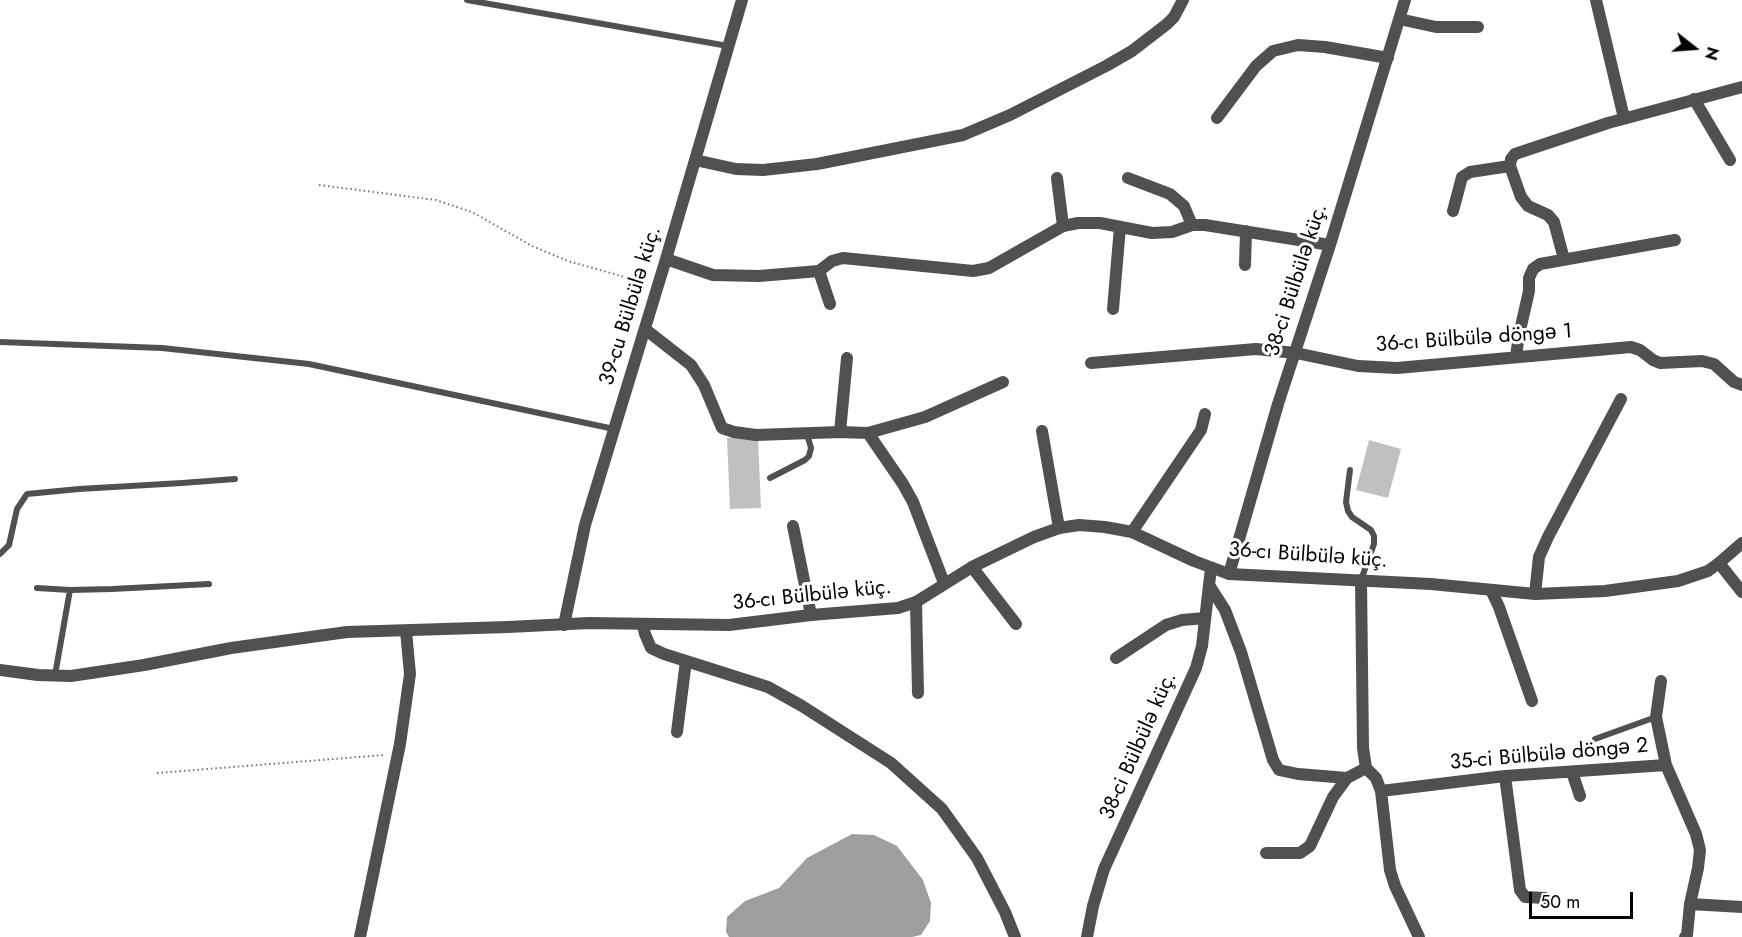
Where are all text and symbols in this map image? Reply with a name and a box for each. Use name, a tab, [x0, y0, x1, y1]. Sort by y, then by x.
north arrow	[1664, 18, 1724, 78]
text: N	[1699, 44, 1725, 63]
street label: 38-ci Bülbülə küç.	[1260, 200, 1334, 360]
street label: 39-cu Bülbülə küç.	[595, 223, 667, 389]
street label: 36-cı Bülbülə döngə 1	[1375, 320, 1573, 358]
street label: 36-cı Bülbülə küç.	[1227, 538, 1389, 574]
street label: 36-cı Bülbülə küç.	[731, 575, 893, 617]
street label: 38-ci Bülbülə küç.	[1095, 668, 1183, 824]
street label: 35-ci Bülbülə döngə 2	[1449, 734, 1649, 776]
scale bar	[1532, 880, 1636, 918]
text: 50 m	[1540, 889, 1580, 915]

